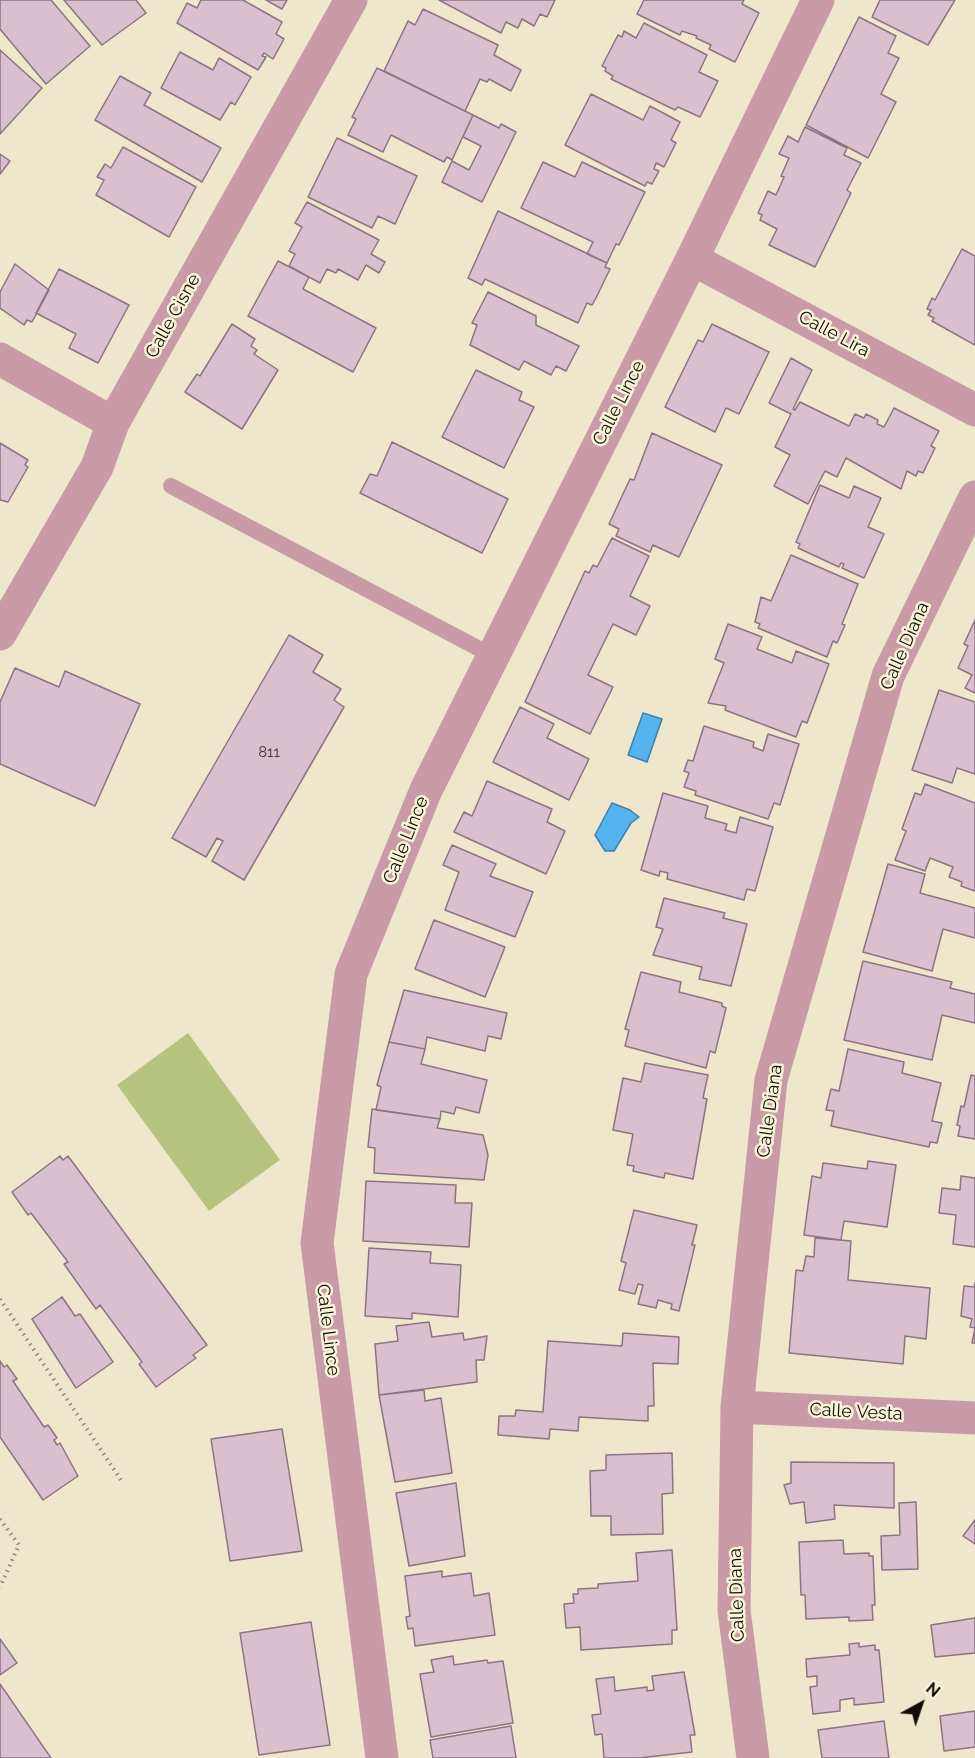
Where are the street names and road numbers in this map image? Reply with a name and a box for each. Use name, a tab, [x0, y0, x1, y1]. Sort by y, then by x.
street label: Calle Cisne	[141, 270, 205, 362]
street label: Calle Lira	[795, 306, 873, 362]
street label: Calle Lince	[588, 357, 650, 449]
street label: Calle Diana	[876, 599, 934, 693]
street label: Calle Lince	[379, 793, 433, 887]
street label: Calle Diana	[753, 1063, 787, 1159]
street label: Calle Lince	[312, 1283, 344, 1377]
street label: Calle Vesta	[809, 1399, 903, 1425]
street label: Calle Diana	[725, 1548, 749, 1642]

